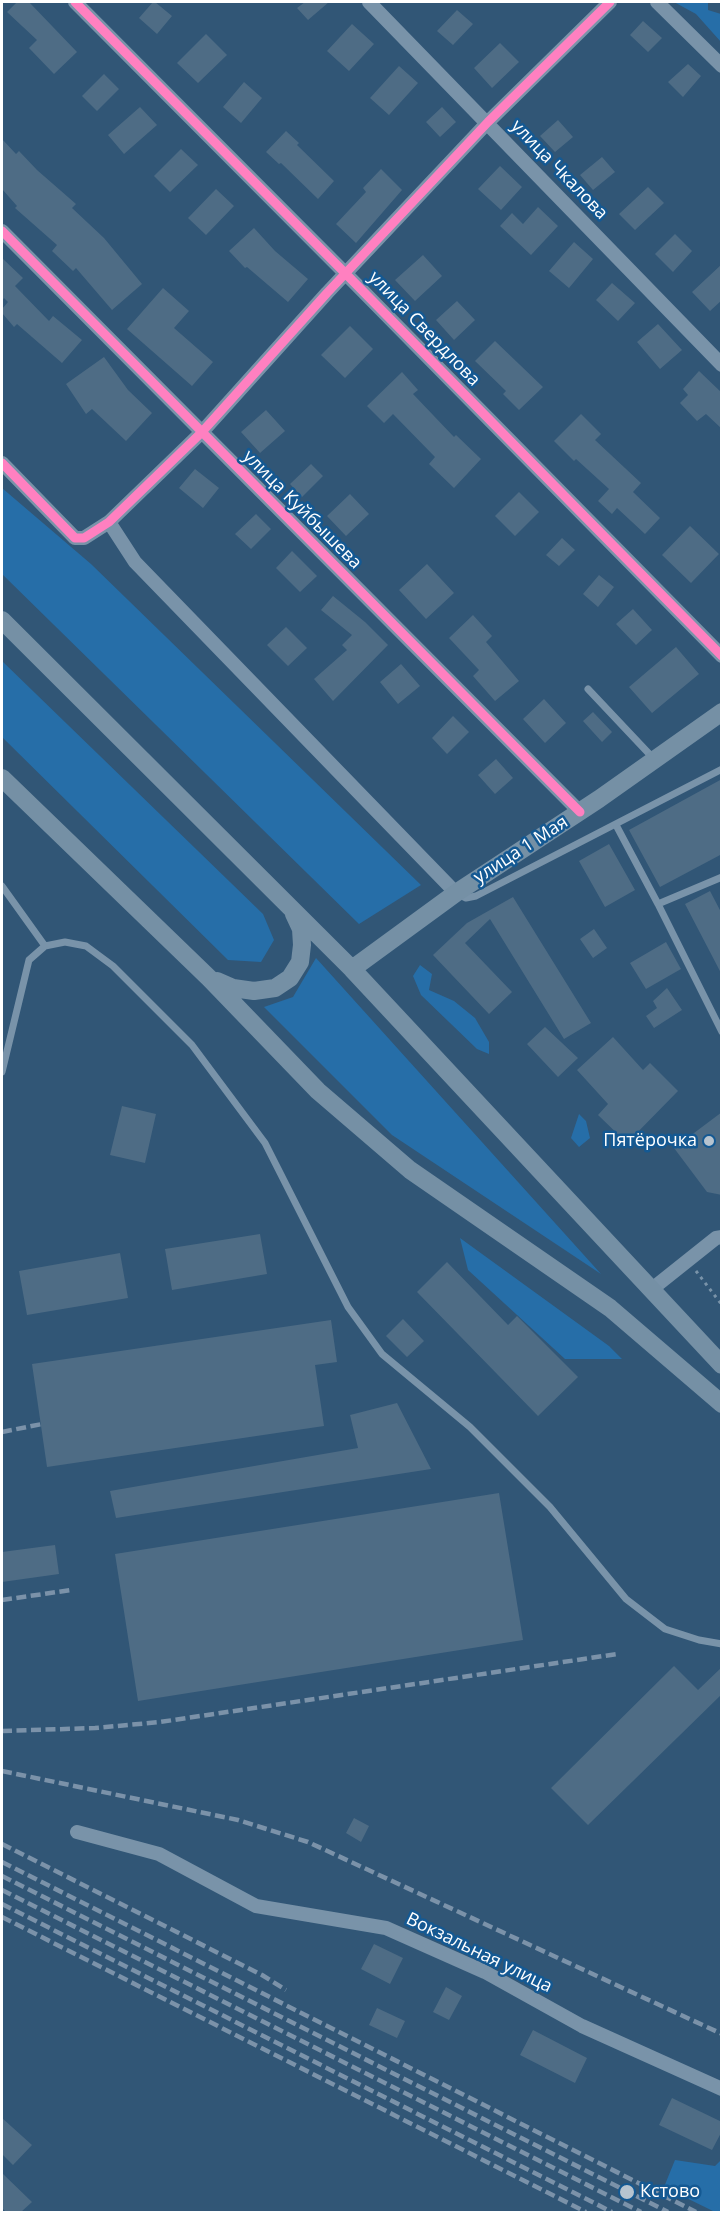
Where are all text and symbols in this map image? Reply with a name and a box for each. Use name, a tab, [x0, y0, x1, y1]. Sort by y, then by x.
street label: улица Чкалова	[506, 116, 612, 224]
street label: улица Свердлова	[364, 267, 484, 391]
street label: улица Куйбышева	[238, 446, 366, 574]
street label: улица 1 Мая	[470, 812, 572, 888]
place label: Пятёрочка	[603, 1130, 697, 1152]
marker: Пятёрочка	[702, 1134, 716, 1148]
street label: Вокзальная улица	[403, 1908, 555, 1998]
place label: Кстово	[640, 2181, 700, 2203]
marker: Кстово	[618, 2183, 636, 2201]

